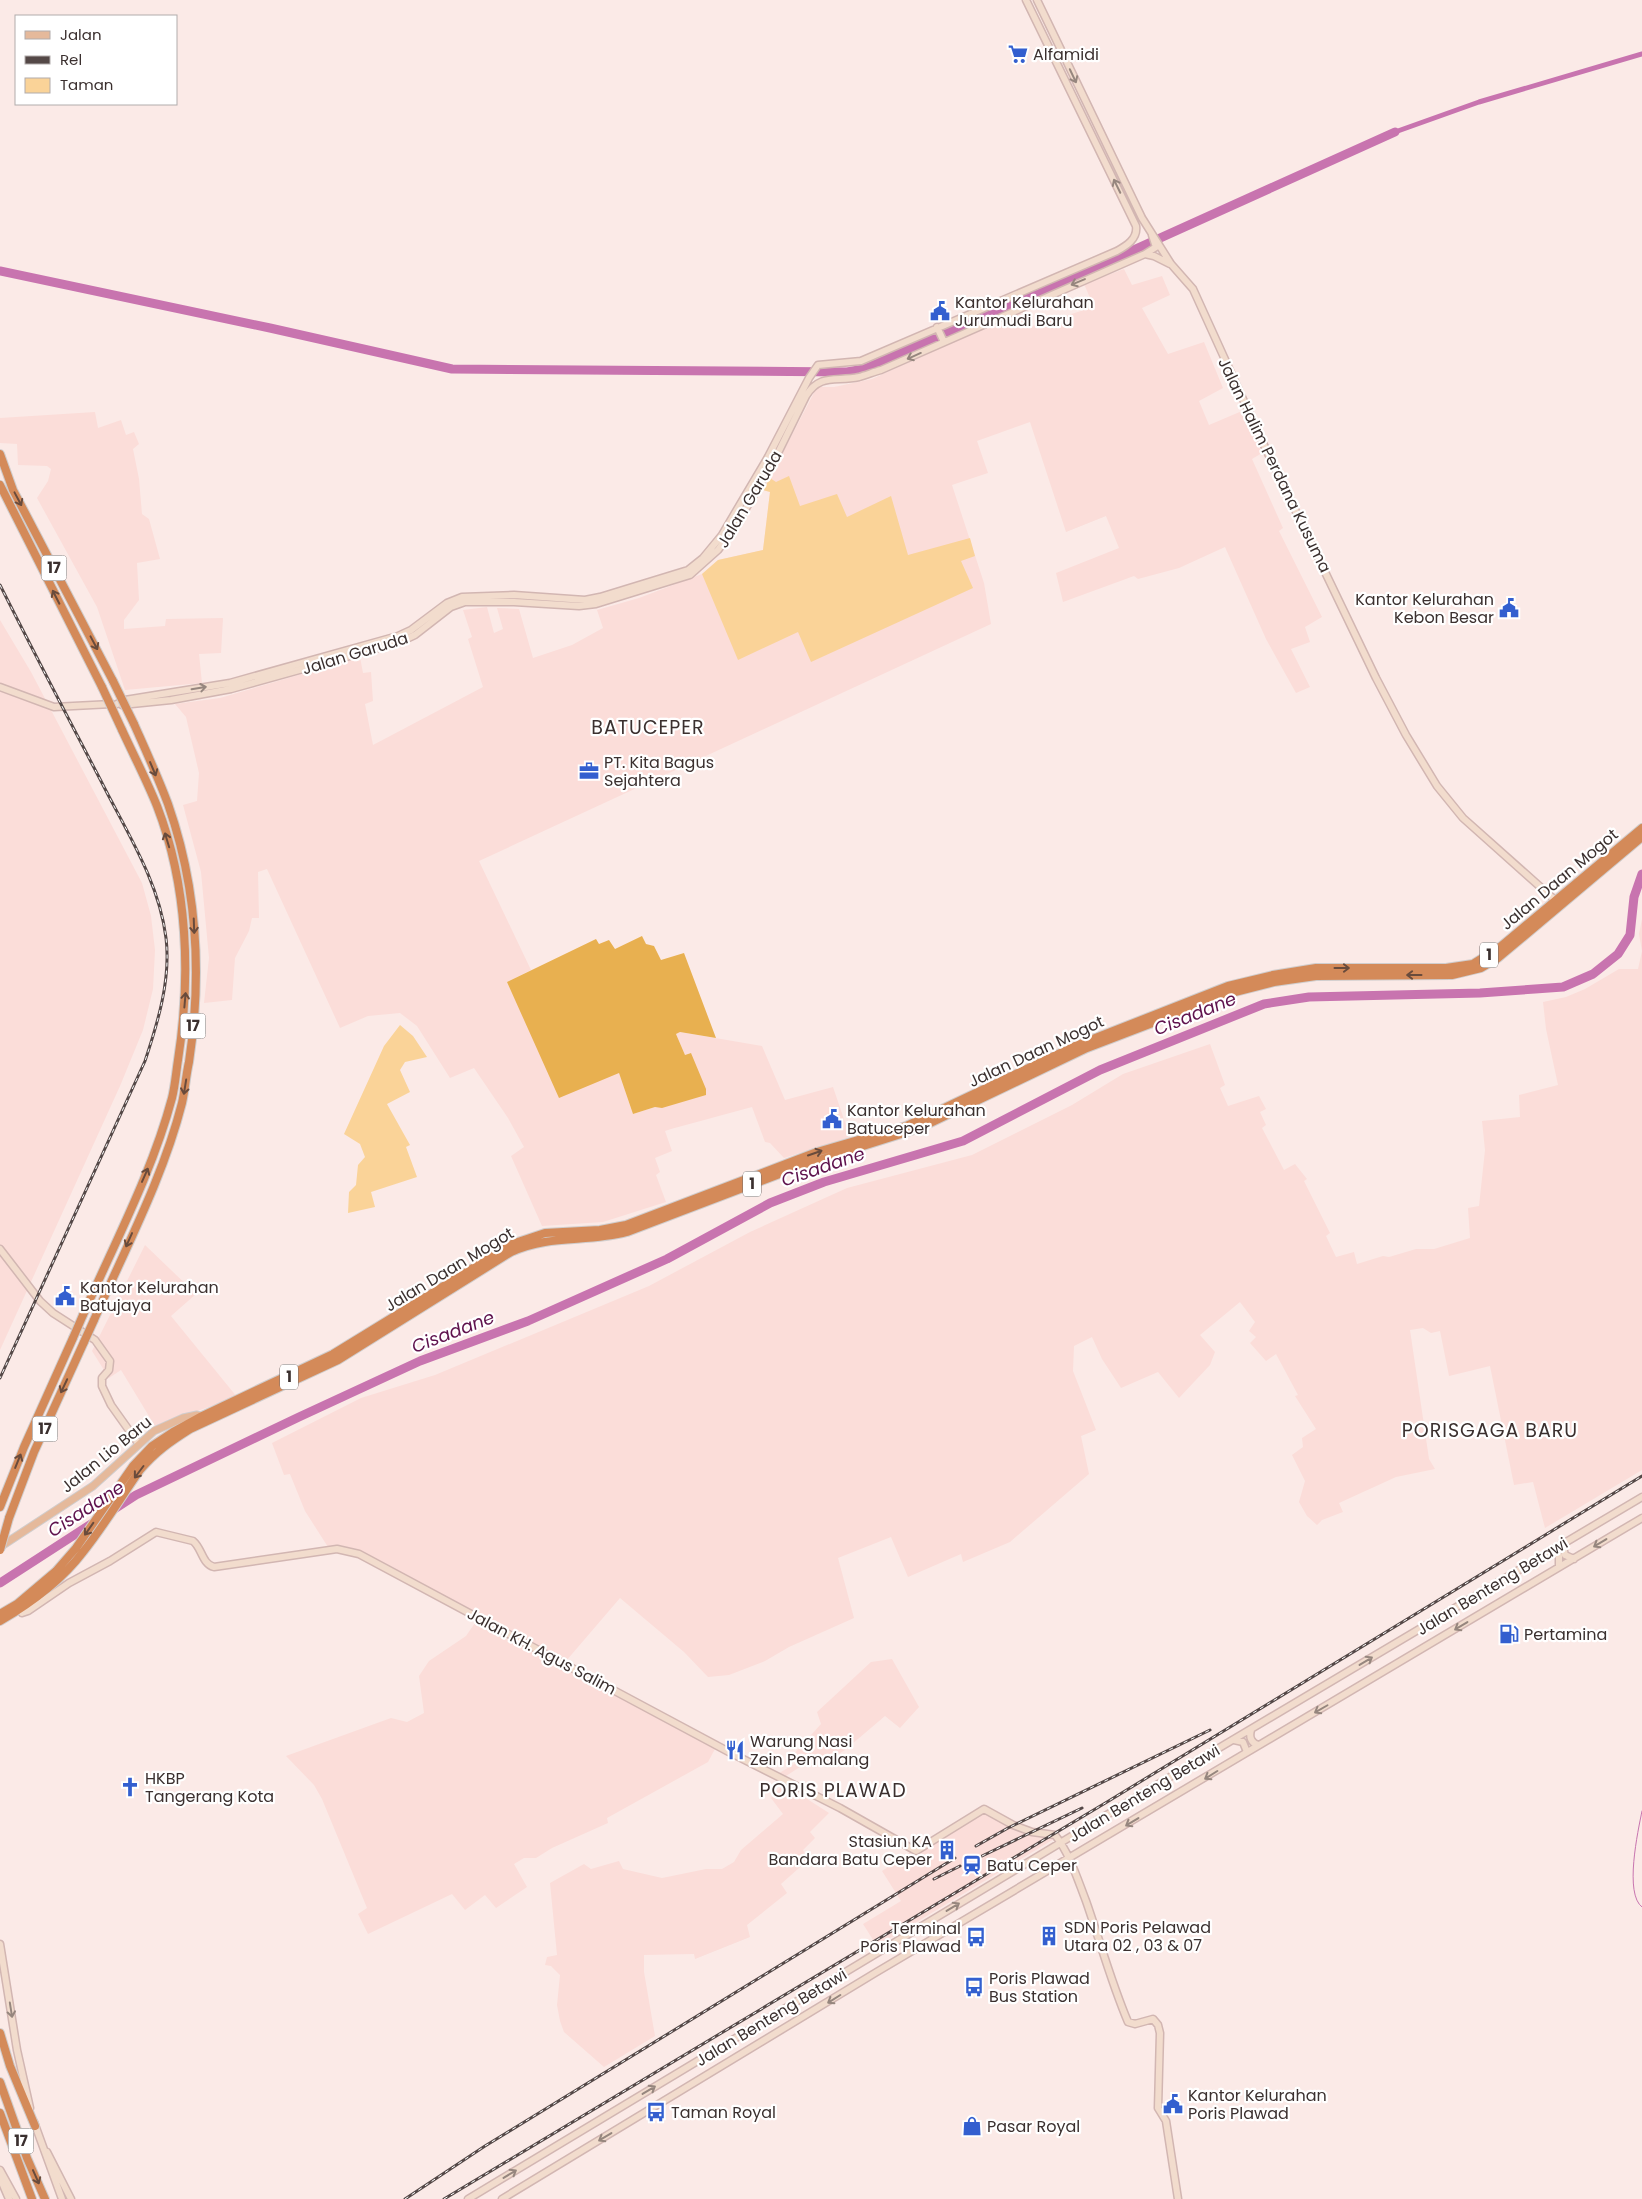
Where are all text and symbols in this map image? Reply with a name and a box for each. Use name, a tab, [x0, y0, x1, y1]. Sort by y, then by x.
legend	[15, 15, 178, 105]
text: Jalan	[60, 24, 102, 45]
supermarket icon: Alfamidi	[1007, 43, 1029, 65]
place label: Alfamidi	[1033, 43, 1099, 66]
text: Rel	[60, 49, 82, 70]
one-way arrow	[1068, 68, 1078, 83]
text: Taman	[60, 74, 113, 95]
one-way arrow	[1112, 179, 1121, 194]
one-way arrow	[1071, 278, 1086, 288]
place label: Kantor Kelurahan Jurumudi Baru	[955, 291, 1094, 332]
public building icon: Kantor Kelurahan Jurumudi Baru	[929, 300, 951, 322]
one-way arrow	[907, 351, 922, 361]
street label: Jalan Halim Perdana Kusuma	[1212, 354, 1337, 577]
street label: Jalan Garuda	[711, 446, 788, 552]
one-way arrow	[13, 492, 23, 507]
road number: 17	[42, 556, 66, 580]
place label: Kantor Kelurahan Kebon Besar	[1355, 588, 1494, 629]
one-way arrow	[51, 590, 60, 605]
public building icon: Kantor Kelurahan Kebon Besar	[1498, 597, 1520, 619]
street label: Jalan Garuda	[299, 626, 411, 681]
one-way arrow	[89, 636, 99, 650]
one-way arrow	[190, 682, 206, 692]
district label: BATUCEPER	[591, 714, 705, 741]
place label: PT. Kita Bagus Sejahtera	[604, 751, 714, 792]
office icon: PT. Kita Bagus Sejahtera	[578, 760, 600, 782]
one-way arrow	[149, 761, 159, 776]
street label: Jalan Daan Mogot	[1496, 823, 1623, 935]
one-way arrow	[161, 832, 171, 848]
one-way arrow	[190, 917, 199, 933]
road number: 1	[1480, 942, 1498, 968]
one-way arrow	[1334, 963, 1350, 973]
one-way arrow	[1406, 970, 1422, 980]
water label: Cisadane	[1150, 986, 1240, 1041]
one-way arrow	[180, 992, 189, 1008]
street label: Jalan Daan Mogot	[965, 1010, 1108, 1093]
road number: 17	[180, 1014, 206, 1038]
one-way arrow	[179, 1079, 189, 1095]
place label: Kantor Kelurahan Batuceper	[847, 1099, 986, 1140]
public building icon: Kantor Kelurahan Batuceper	[821, 1108, 843, 1130]
water label: Cisadane	[778, 1141, 868, 1192]
one-way arrow	[807, 1148, 822, 1157]
one-way arrow	[141, 1168, 151, 1183]
road number: 1	[743, 1172, 761, 1196]
street label: Jalan Daan Mogot	[380, 1222, 518, 1317]
one-way arrow	[124, 1232, 134, 1247]
place label: Kantor Kelurahan Batujaya	[80, 1276, 219, 1317]
public building icon: Kantor Kelurahan Batujaya	[54, 1285, 76, 1307]
water label: Cisadane	[408, 1304, 498, 1359]
road number: 1	[280, 1364, 298, 1390]
one-way arrow	[59, 1378, 68, 1393]
street label: Jalan Lio Baru	[56, 1411, 157, 1498]
road number: 17	[32, 1416, 58, 1442]
district label: PORISGAGA BARU	[1402, 1417, 1578, 1444]
one-way arrow	[14, 1454, 23, 1469]
one-way arrow	[134, 1465, 145, 1478]
water label: Cisadane	[42, 1474, 129, 1543]
one-way arrow	[84, 1522, 94, 1536]
street label: Jalan Benteng Betawi	[1412, 1532, 1572, 1641]
one-way arrow	[1594, 1538, 1608, 1548]
street label: Jalan KH. Agus Salim	[463, 1602, 620, 1701]
one-way arrow	[1454, 1622, 1468, 1632]
fuel station icon: Pertamina	[1498, 1623, 1520, 1645]
place label: Pertamina	[1524, 1623, 1607, 1646]
one-way arrow	[1359, 1656, 1373, 1666]
one-way arrow	[1313, 1704, 1328, 1714]
place label: Warung Nasi Zein Pemalang	[750, 1730, 869, 1771]
restaurant icon: Warung Nasi Zein Pemalang	[724, 1739, 746, 1761]
street label: Jalan Benteng Betawi	[1064, 1739, 1224, 1848]
place label: HKBP Tangerang Kota	[145, 1767, 274, 1808]
one-way arrow	[1204, 1770, 1218, 1780]
church icon: HKBP Tangerang Kota	[119, 1776, 141, 1798]
district label: PORIS PLAWAD	[759, 1777, 907, 1804]
one-way arrow	[1125, 1817, 1140, 1827]
place label: Stasiun KA Bandara Batu Ceper	[769, 1830, 932, 1871]
building icon: Stasiun KA Bandara Batu Ceper	[936, 1839, 958, 1861]
station icon: Batu Ceper	[961, 1854, 983, 1876]
place label: Batu Ceper	[987, 1854, 1077, 1877]
one-way arrow	[946, 1902, 960, 1912]
place label: SDN Poris Pelawad Utara 02 , 03 & 07	[1064, 1916, 1211, 1957]
place label: Terminal Poris Plawad	[860, 1917, 961, 1958]
building icon: SDN Poris Pelawad Utara 02 , 03 & 07	[1038, 1925, 1060, 1947]
bus stop icon: Terminal Poris Plawad	[965, 1926, 987, 1948]
street label: Jalan Benteng Betawi	[691, 1963, 851, 2072]
place label: Poris Plawad Bus Station	[989, 1967, 1090, 2008]
bus stop icon: Poris Plawad Bus Station	[963, 1976, 985, 1998]
one-way arrow	[827, 1995, 841, 2005]
one-way arrow	[6, 2001, 16, 2017]
place label: Kantor Kelurahan Poris Plawad	[1188, 2084, 1327, 2125]
one-way arrow	[641, 2085, 655, 2095]
public building icon: Kantor Kelurahan Poris Plawad	[1162, 2093, 1184, 2115]
bus stop icon: Taman Royal	[645, 2101, 667, 2123]
place label: Taman Royal	[671, 2101, 776, 2124]
shop icon: Pasar Royal	[961, 2115, 983, 2137]
place label: Pasar Royal	[987, 2115, 1080, 2138]
road number: 17	[8, 2128, 34, 2154]
one-way arrow	[598, 2133, 612, 2143]
one-way arrow	[502, 2168, 516, 2178]
one-way arrow	[31, 2169, 41, 2184]

